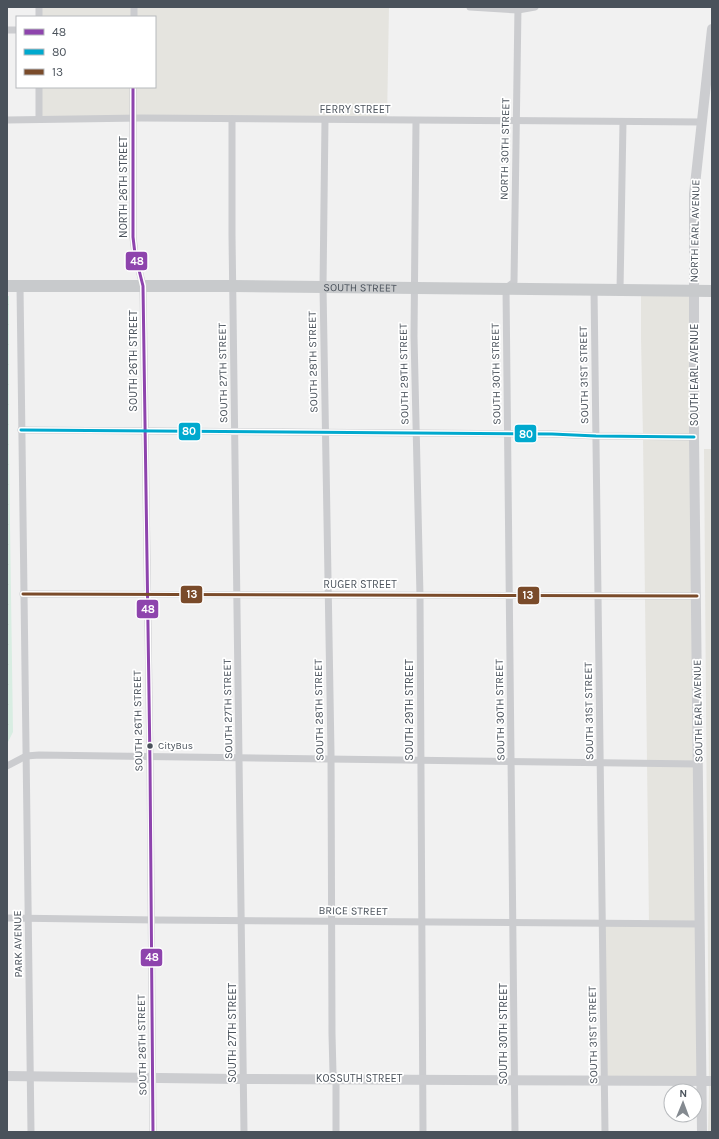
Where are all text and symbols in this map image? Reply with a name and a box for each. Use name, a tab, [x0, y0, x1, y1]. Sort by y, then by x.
legend	[16, 16, 156, 88]
text: 48	[52, 25, 66, 39]
text: 80	[52, 45, 67, 59]
text: 13	[52, 65, 63, 79]
street label: NORTH 30TH STREET	[498, 97, 512, 200]
street label: FERRY STREET	[320, 103, 391, 116]
street label: NORTH 26TH STREET	[117, 136, 130, 238]
street label: NORTH EARL AVENUE	[688, 179, 702, 283]
line badge: 48	[125, 251, 148, 271]
text: 48	[130, 255, 144, 268]
street label: SOUTH STREET	[323, 280, 397, 294]
street label: SOUTH 26TH STREET	[127, 310, 140, 412]
street label: SOUTH 28TH STREET	[306, 311, 320, 413]
street label: SOUTH 27TH STREET	[216, 322, 230, 423]
street label: SOUTH 29TH STREET	[397, 323, 411, 425]
street label: SOUTH 30TH STREET	[489, 323, 503, 425]
street label: SOUTH EARL AVENUE	[688, 324, 701, 426]
street label: SOUTH 31ST STREET	[577, 325, 591, 424]
line badge: 80	[178, 422, 201, 441]
line badge: 80	[514, 424, 537, 443]
text: 80	[182, 425, 196, 438]
text: 80	[519, 428, 533, 441]
street label: RUGER STREET	[323, 578, 397, 591]
line badge: 13	[180, 585, 203, 604]
line badge: 13	[517, 586, 540, 605]
text: 13	[187, 588, 198, 601]
text: 13	[523, 589, 534, 602]
line badge: 48	[136, 599, 159, 619]
text: 48	[141, 603, 155, 616]
street label: SOUTH 27TH STREET	[221, 658, 235, 759]
street label: SOUTH 28TH STREET	[312, 659, 326, 761]
street label: SOUTH 29TH STREET	[403, 659, 416, 761]
street label: SOUTH 30TH STREET	[493, 659, 507, 761]
street label: SOUTH EARL AVENUE	[691, 660, 705, 762]
street label: SOUTH 31ST STREET	[582, 661, 596, 760]
street label: SOUTH 26TH STREET	[131, 670, 145, 772]
place label: CityBus	[158, 740, 193, 752]
marker: CityBus	[145, 741, 155, 751]
street label: BRICE STREET	[318, 904, 388, 918]
street label: PARK AVENUE	[11, 910, 25, 978]
line badge: 48	[140, 948, 163, 967]
text: 48	[145, 951, 159, 964]
street label: SOUTH 27TH STREET	[226, 982, 239, 1083]
street label: SOUTH 30TH STREET	[497, 983, 510, 1085]
street label: SOUTH 31ST STREET	[586, 985, 600, 1084]
street label: SOUTH 26TH STREET	[135, 994, 149, 1096]
street label: KOSSUTH STREET	[316, 1072, 403, 1085]
north arrow	[663, 1083, 703, 1123]
text: N	[679, 1087, 687, 1100]

